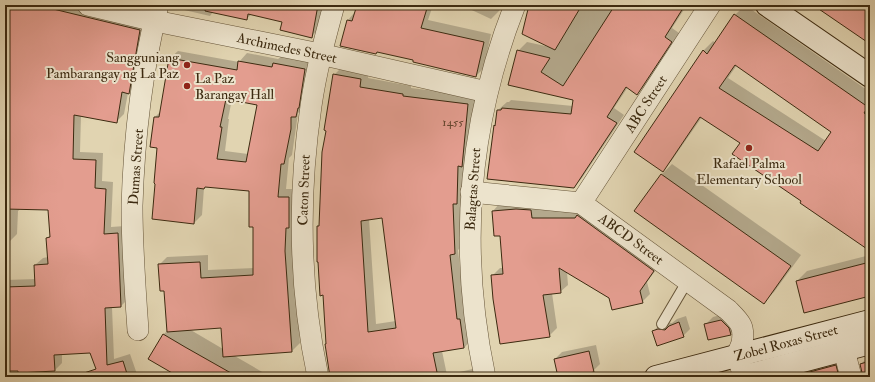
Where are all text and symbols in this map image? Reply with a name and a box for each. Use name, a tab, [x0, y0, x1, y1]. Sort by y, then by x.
street label: Archimedes Street	[235, 29, 339, 67]
place label: Sangguniang Pambarangay ng La Paz	[46, 49, 180, 83]
marker: Sangguniang Pambarangay ng La Paz	[182, 60, 192, 70]
place label: La Paz Barangay Hall	[195, 70, 275, 104]
street label: ABC Street	[621, 72, 671, 137]
marker: La Paz Barangay Hall	[182, 81, 192, 91]
house number: 1455	[442, 115, 464, 130]
street label: Dumas Street	[125, 128, 147, 206]
marker: Rafael Palma Elementary School	[744, 143, 754, 153]
street label: Balagtas Street	[462, 147, 484, 231]
street label: Caton Street	[294, 154, 314, 226]
place label: Rafael Palma Elementary School	[696, 155, 802, 189]
street label: ABCD Street	[594, 209, 667, 269]
street label: Zobel Roxas Street	[732, 321, 840, 365]

